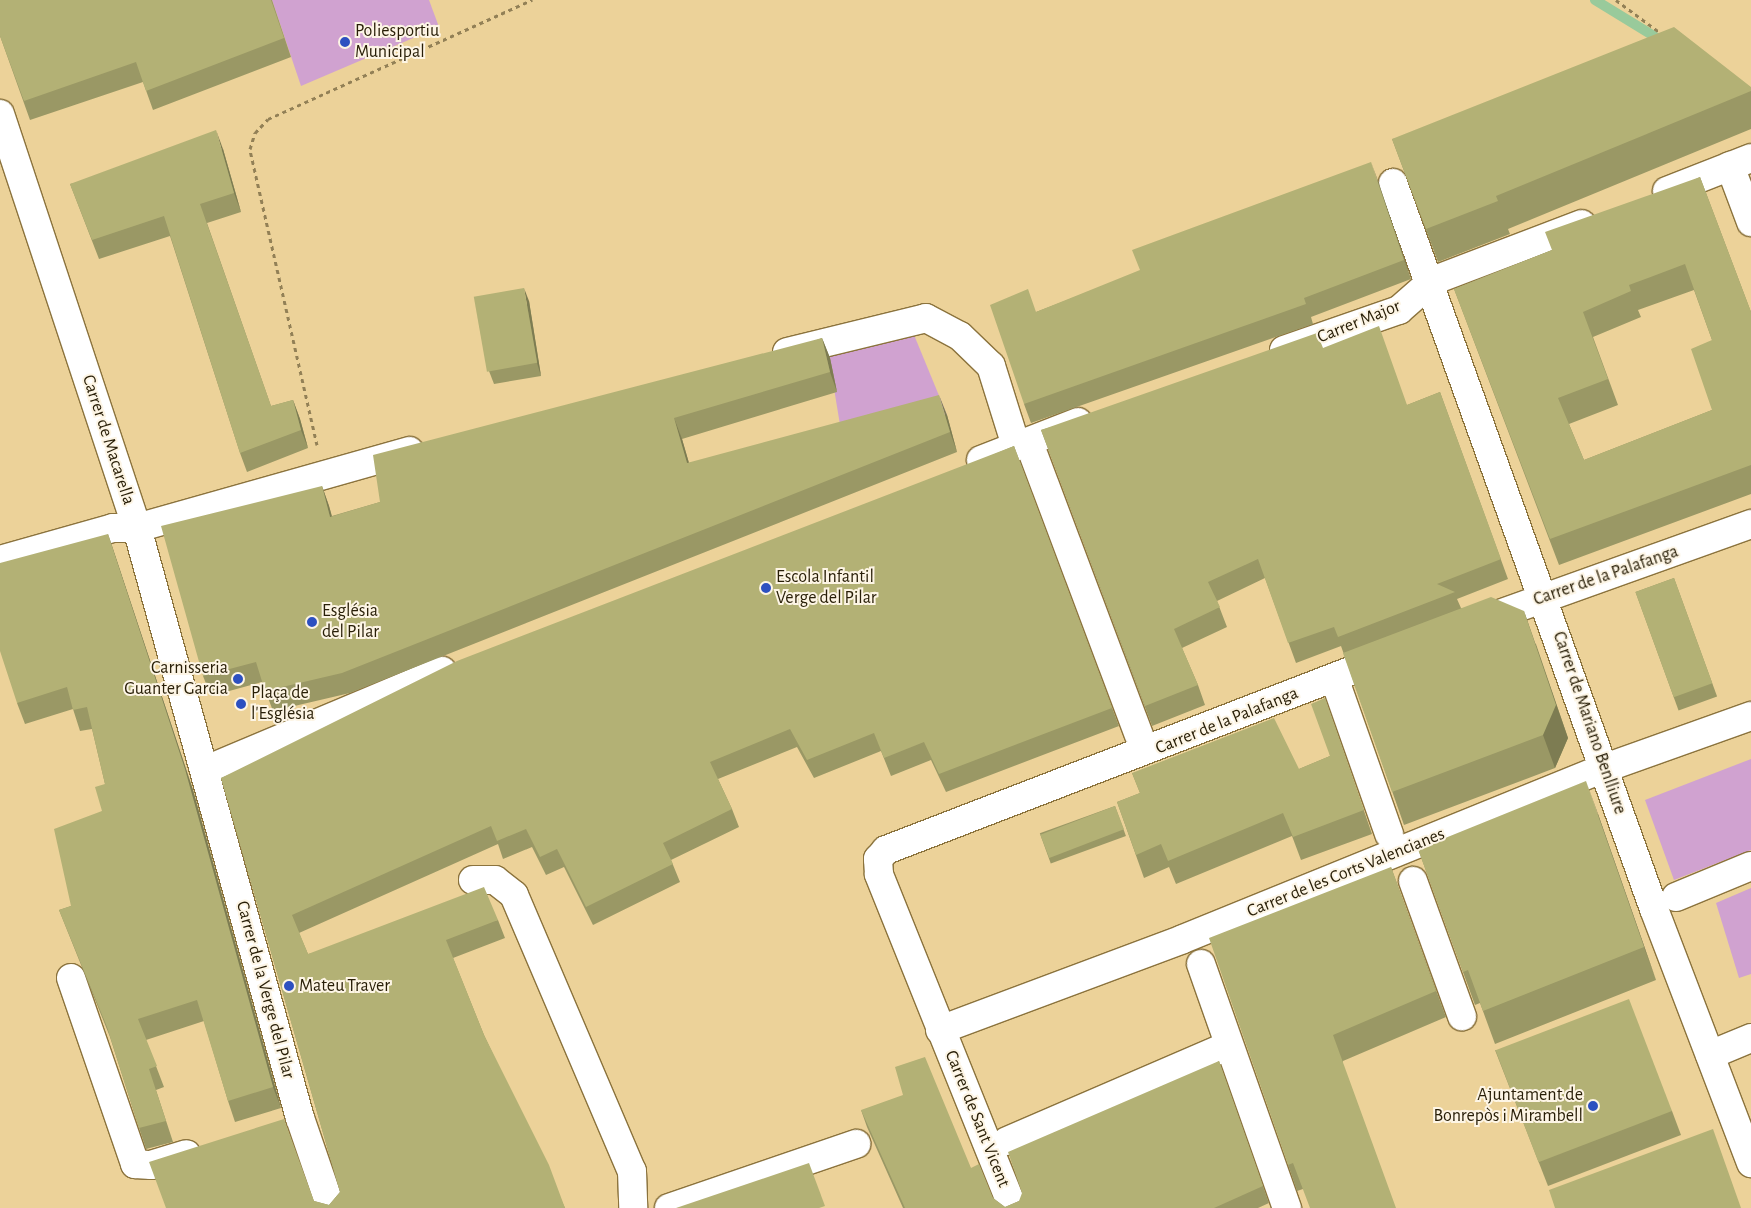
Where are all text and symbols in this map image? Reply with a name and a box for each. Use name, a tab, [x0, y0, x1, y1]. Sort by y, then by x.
place label: Poliesportiu Municipal	[355, 21, 439, 64]
marker: Poliesportiu Municipal	[339, 36, 351, 48]
street label: Carrer Major	[1314, 296, 1404, 348]
street label: Carrer de Macarella	[77, 372, 139, 508]
street label: Carrer de la Palafanga	[1531, 541, 1681, 611]
place label: Escola Infantil Verge del Pilar	[776, 567, 877, 610]
marker: Escola Infantil Verge del Pilar	[760, 582, 772, 594]
place label: Església del Pilar	[322, 601, 379, 644]
marker: Església del Pilar	[306, 616, 318, 628]
street label: Carrer de Mariano Benlliure	[1548, 629, 1630, 817]
place label: Carnisseria Guanter Garcia	[124, 658, 228, 701]
marker: Carnisseria Guanter Garcia	[232, 673, 244, 685]
place label: Plaça de l'Església	[251, 683, 315, 726]
street label: Carrer de la Palafanga	[1153, 683, 1301, 759]
marker: Plaça de l'Església	[235, 698, 247, 710]
street label: Carrer de les Corts Valencianes	[1244, 823, 1448, 923]
street label: Carrer de la Verge del Pilar	[231, 899, 299, 1081]
place label: Mateu Traver	[299, 975, 390, 997]
marker: Mateu Traver	[283, 980, 295, 992]
street label: Carrer de Sant Vicent	[940, 1047, 1014, 1191]
place label: Ajuntament de Bonrepòs i Mirambell	[1434, 1085, 1583, 1128]
marker: Ajuntament de Bonrepòs i Mirambell	[1587, 1100, 1599, 1112]

